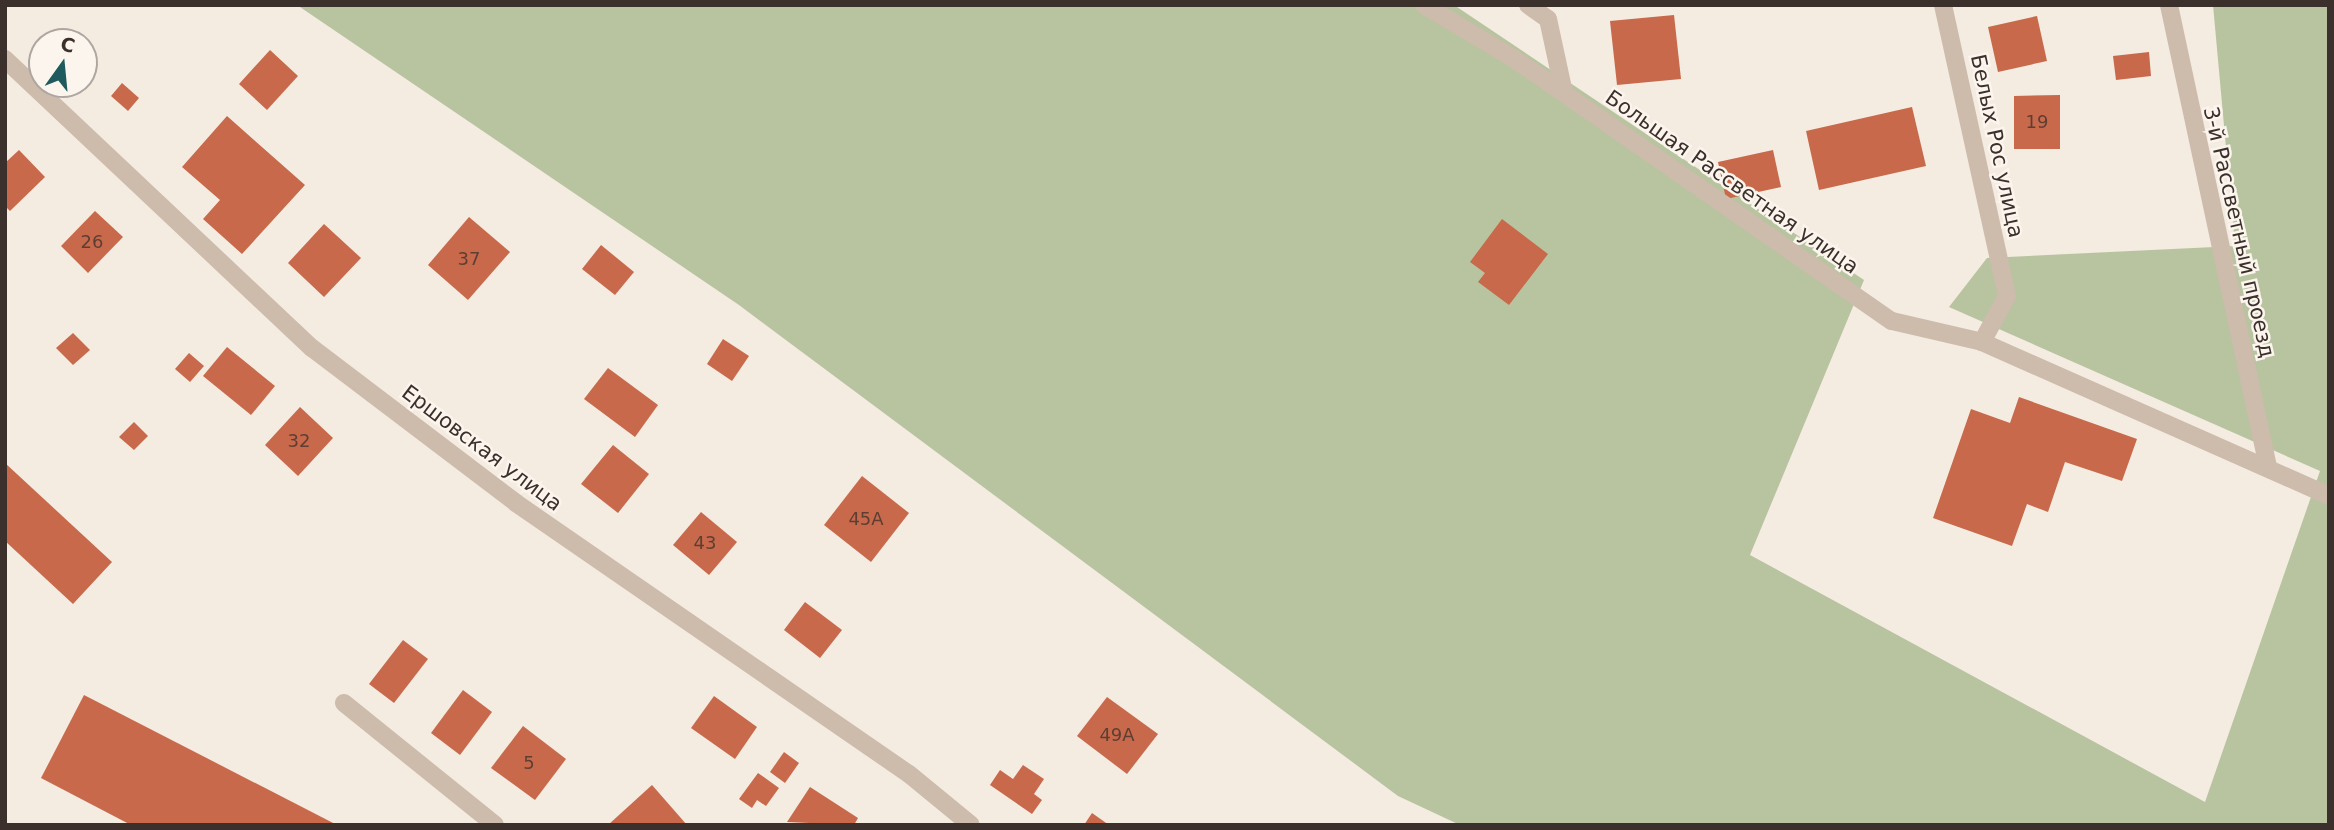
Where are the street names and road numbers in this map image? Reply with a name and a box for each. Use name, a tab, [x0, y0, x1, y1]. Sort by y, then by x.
street label: Белых Рос улица	[1965, 52, 2029, 240]
street label: Большая Рассветная улица	[1601, 85, 1863, 279]
street label: 3-й Рассветный проезд	[2198, 104, 2280, 360]
street label: Ершовская улица	[397, 380, 567, 516]

